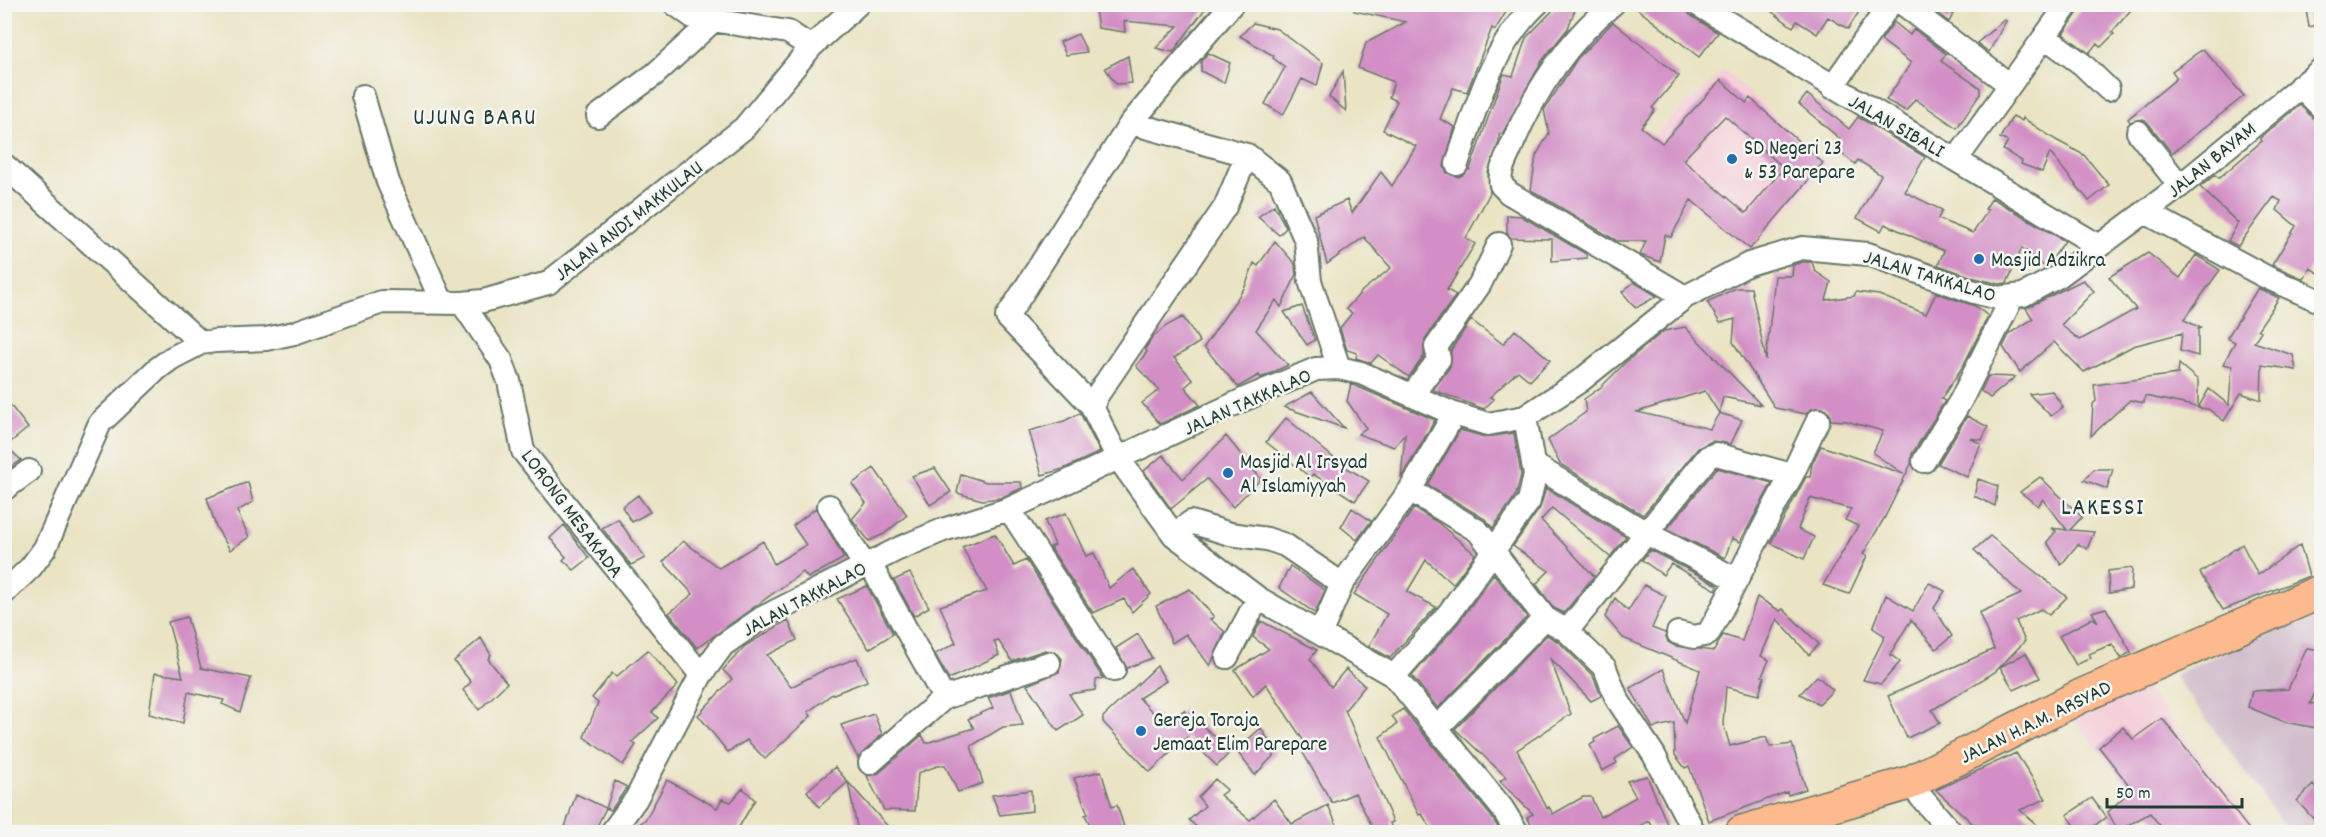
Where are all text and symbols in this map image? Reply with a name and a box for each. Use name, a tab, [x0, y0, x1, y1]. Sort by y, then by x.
street label: JALAN SIBALI	[1842, 88, 1950, 167]
district label: UJUNG BARU	[413, 102, 537, 136]
street label: JALAN BAYAM	[2162, 116, 2264, 207]
place label: SD Negeri 23 & 53 Parepare	[1744, 135, 1855, 189]
marker: SD Negeri 23 & 53 Parepare	[1725, 152, 1739, 166]
street label: JALAN ANDI MAKKULAU	[549, 155, 711, 290]
street label: JALAN TAKKALAO	[1859, 243, 1999, 312]
place label: Masjid Adzikra	[1991, 247, 2107, 277]
marker: Masjid Adzikra	[1972, 252, 1986, 266]
street label: JALAN TAKKALAO	[1179, 362, 1317, 445]
street label: LORONG MESAKADA	[512, 444, 629, 586]
place label: Masjid Al Irsyad Al Islamiyyah	[1240, 449, 1368, 503]
marker: Masjid Al Irsyad Al Islamiyyah	[1221, 466, 1235, 480]
district label: LAKESSI	[2061, 492, 2145, 526]
street label: JALAN TAKKALAO	[738, 555, 873, 646]
street label: JALAN H.A.M. ARSYAD	[1956, 674, 2117, 773]
place label: Gereja Toraja Jemaat Elim Parepare	[1153, 707, 1327, 761]
marker: Gereja Toraja Jemaat Elim Parepare	[1134, 724, 1148, 738]
scale bar	[2107, 771, 2242, 809]
text: 50 m	[2116, 782, 2151, 807]

